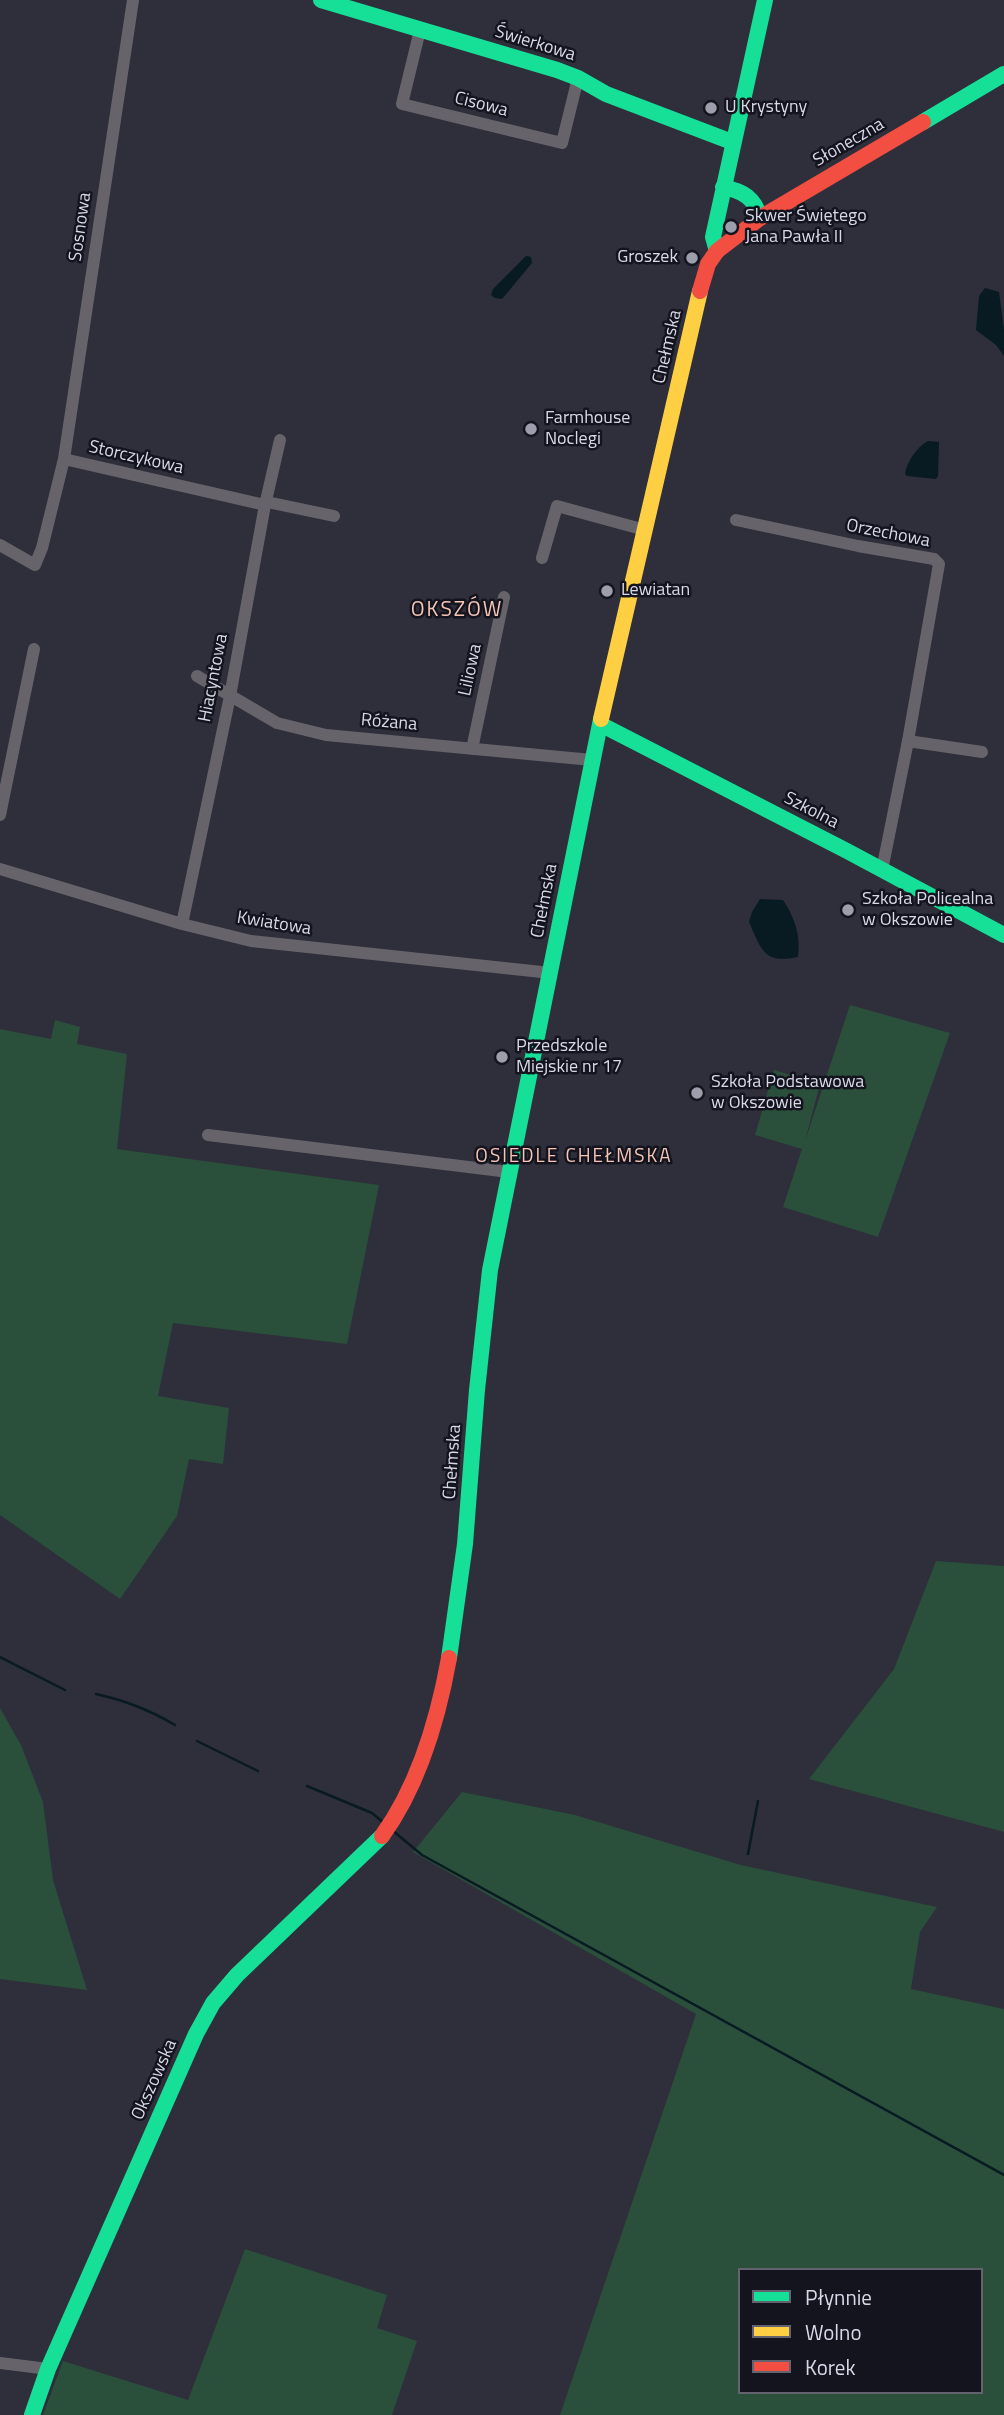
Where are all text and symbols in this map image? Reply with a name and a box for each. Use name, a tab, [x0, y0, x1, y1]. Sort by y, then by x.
street label: Świerkowa	[492, 22, 578, 66]
street label: Cisowa	[452, 88, 510, 122]
place label: U Krystyny	[725, 97, 807, 119]
marker: U Krystyny	[703, 100, 719, 116]
street label: Słoneczna	[810, 114, 888, 172]
street label: Sosnowa	[65, 191, 97, 263]
place label: Skwer Świętego Jana Pawła II	[745, 206, 867, 248]
marker: Skwer Świętego Jana Pawła II	[723, 219, 739, 235]
place label: Groszek	[617, 247, 678, 269]
marker: Groszek	[684, 250, 700, 266]
street label: Chełmska	[649, 308, 687, 386]
place label: Farmhouse Noclegi	[545, 408, 630, 450]
marker: Farmhouse Noclegi	[523, 421, 539, 437]
street label: Storczykowa	[86, 437, 186, 479]
street label: Orzechowa	[844, 515, 932, 553]
place label: Lewiatan	[621, 580, 690, 602]
marker: Lewiatan	[599, 583, 615, 599]
district label: OKSZÓW	[411, 598, 503, 624]
street label: Hiacyntowa	[195, 632, 233, 724]
street label: Liliowa	[455, 642, 487, 698]
street label: Różana	[360, 710, 418, 736]
street label: Szkolna	[780, 788, 842, 834]
street label: Chełmska	[527, 862, 563, 940]
place label: Szkoła Policealna w Okszowie	[862, 889, 993, 932]
marker: Szkoła Policealna w Okszowie	[840, 902, 856, 918]
street label: Kwiatowa	[235, 907, 313, 941]
place label: Przedszkole Miejskie nr 17	[516, 1036, 622, 1078]
marker: Przedszkole Miejskie nr 17	[494, 1049, 510, 1065]
place label: Szkoła Podstawowa w Okszowie	[711, 1072, 864, 1114]
marker: Szkoła Podstawowa w Okszowie	[689, 1085, 705, 1101]
district label: OSIEDLE CHEŁMSKA	[477, 1146, 671, 1168]
street label: Chełmska	[440, 1424, 466, 1500]
street label: Okszowska	[128, 2036, 182, 2124]
legend	[738, 2268, 983, 2394]
text: Płynnie	[805, 2281, 872, 2313]
text: Wolno	[805, 2316, 862, 2348]
text: Korek	[805, 2351, 855, 2383]

